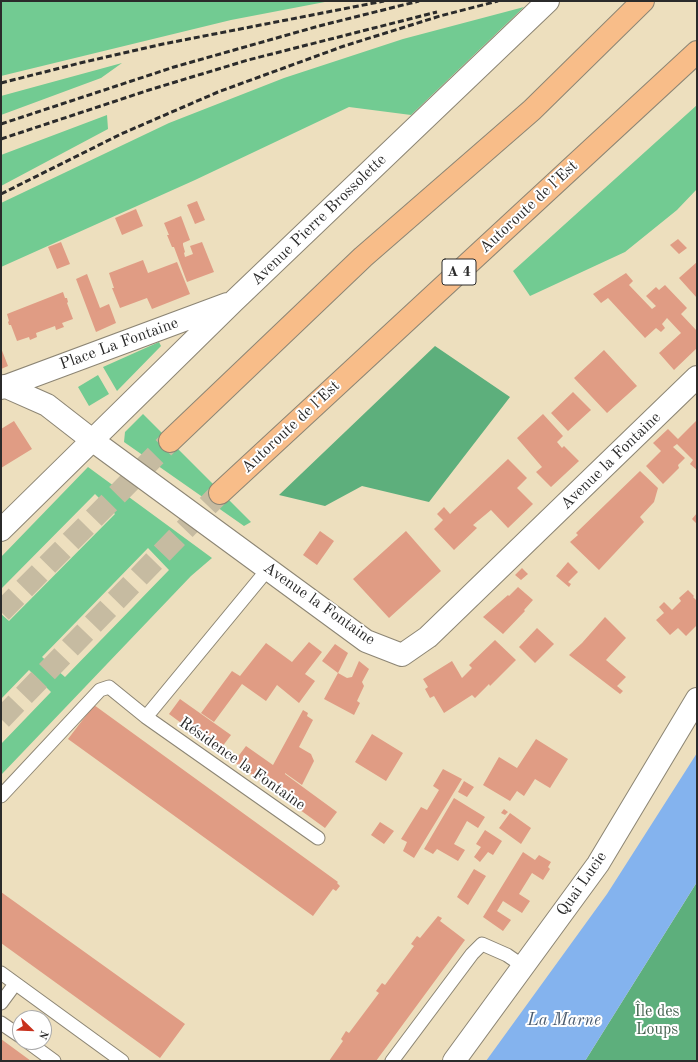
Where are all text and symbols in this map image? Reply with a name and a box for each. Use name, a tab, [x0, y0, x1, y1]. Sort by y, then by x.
street label: Avenue Pierre Brossolette	[247, 150, 391, 290]
street label: Autoroute de l’Est	[476, 157, 582, 257]
road number: A 4	[442, 259, 476, 285]
street label: Place La Fontaine	[57, 314, 181, 374]
street label: Autoroute de l’Est	[238, 377, 344, 477]
street label: Avenue la Fontaine	[557, 408, 665, 514]
street label: Avenue la Fontaine	[259, 558, 379, 650]
street label: Résidence la Fontaine	[175, 713, 309, 815]
street label: Quai Lucie	[553, 848, 611, 920]
park label: Île des Loups	[634, 1002, 680, 1040]
north arrow	[12, 1010, 52, 1050]
water label: La Marne	[527, 1011, 601, 1031]
text: N	[36, 1028, 49, 1041]

